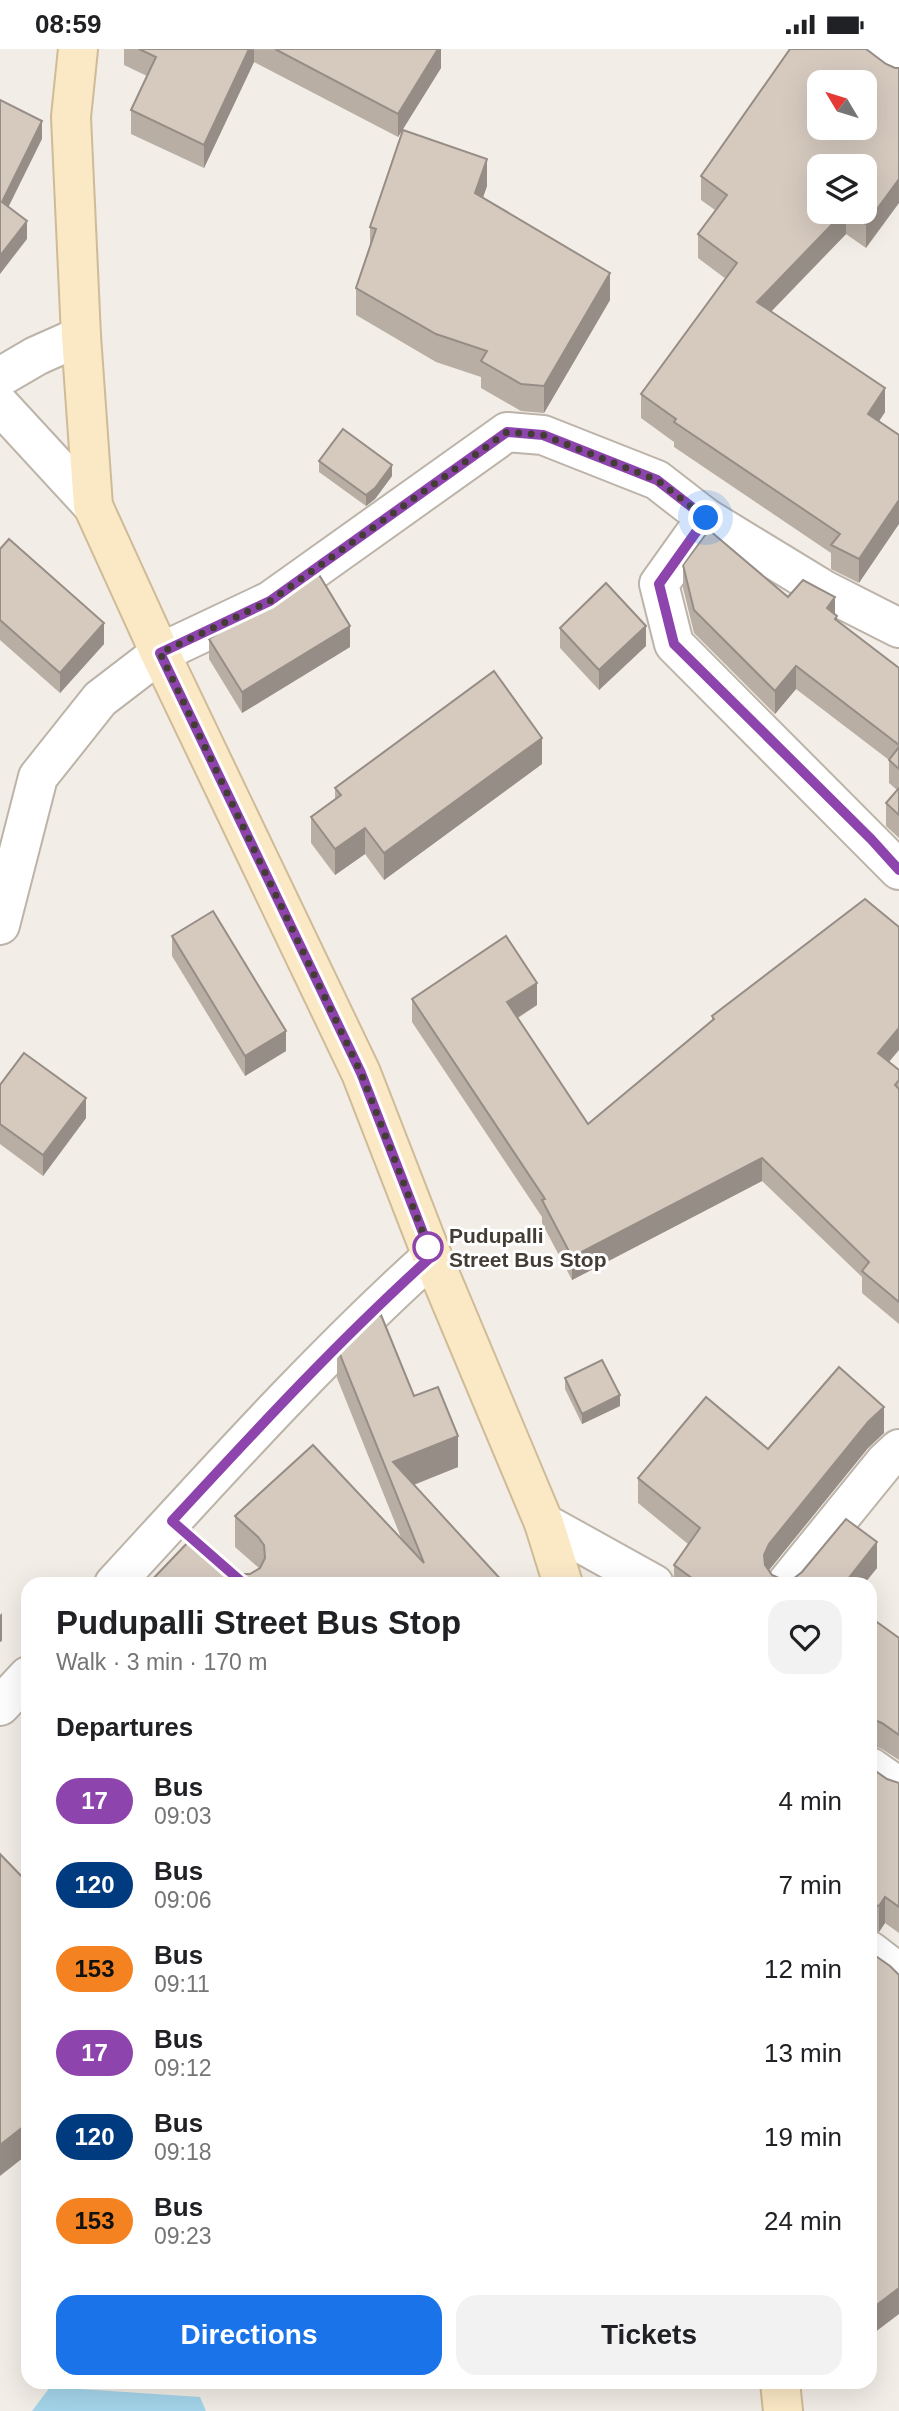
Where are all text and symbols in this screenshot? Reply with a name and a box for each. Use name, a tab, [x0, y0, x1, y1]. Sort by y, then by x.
text: 08:59	[35, 9, 102, 39]
north arrow	[807, 70, 877, 140]
map controls	[807, 70, 877, 224]
button: layers	[807, 154, 877, 224]
your location	[688, 500, 723, 535]
place label: Pudupalli Street Bus Stop	[449, 1224, 607, 1271]
marker: Pudupalli Street Bus Stop	[413, 1232, 443, 1262]
button: heart	[768, 1600, 842, 1674]
text: Pudupalli Street Bus Stop	[56, 1604, 461, 1641]
text: Walk · 3 min · 170 m	[56, 1649, 267, 1675]
text: Departures	[56, 1712, 193, 1742]
text: Bus	[154, 1772, 203, 1802]
text: 4 min	[778, 1786, 842, 1816]
text: 17	[81, 1787, 108, 1814]
text: 09:03	[154, 1803, 212, 1829]
text: Bus	[154, 1856, 203, 1886]
text: 7 min	[778, 1870, 842, 1900]
text: 120	[74, 1871, 115, 1898]
text: 09:06	[154, 1887, 212, 1913]
text: Bus	[154, 1940, 203, 1970]
text: 12 min	[764, 1954, 842, 1984]
text: 153	[74, 1955, 115, 1982]
text: 09:11	[154, 1971, 210, 1997]
text: Bus	[154, 2024, 203, 2054]
text: 13 min	[764, 2038, 842, 2068]
text: 17	[81, 2039, 108, 2066]
text: 09:12	[154, 2055, 212, 2081]
text: Bus	[154, 2108, 203, 2138]
text: 19 min	[764, 2122, 842, 2152]
text: 120	[74, 2123, 115, 2150]
text: 09:18	[154, 2139, 212, 2165]
text: Bus	[154, 2192, 203, 2222]
text: 24 min	[764, 2206, 842, 2236]
text: 153	[74, 2207, 115, 2234]
text: 09:23	[154, 2223, 212, 2249]
button: Directions	[56, 2295, 442, 2375]
button: Tickets	[456, 2295, 842, 2375]

